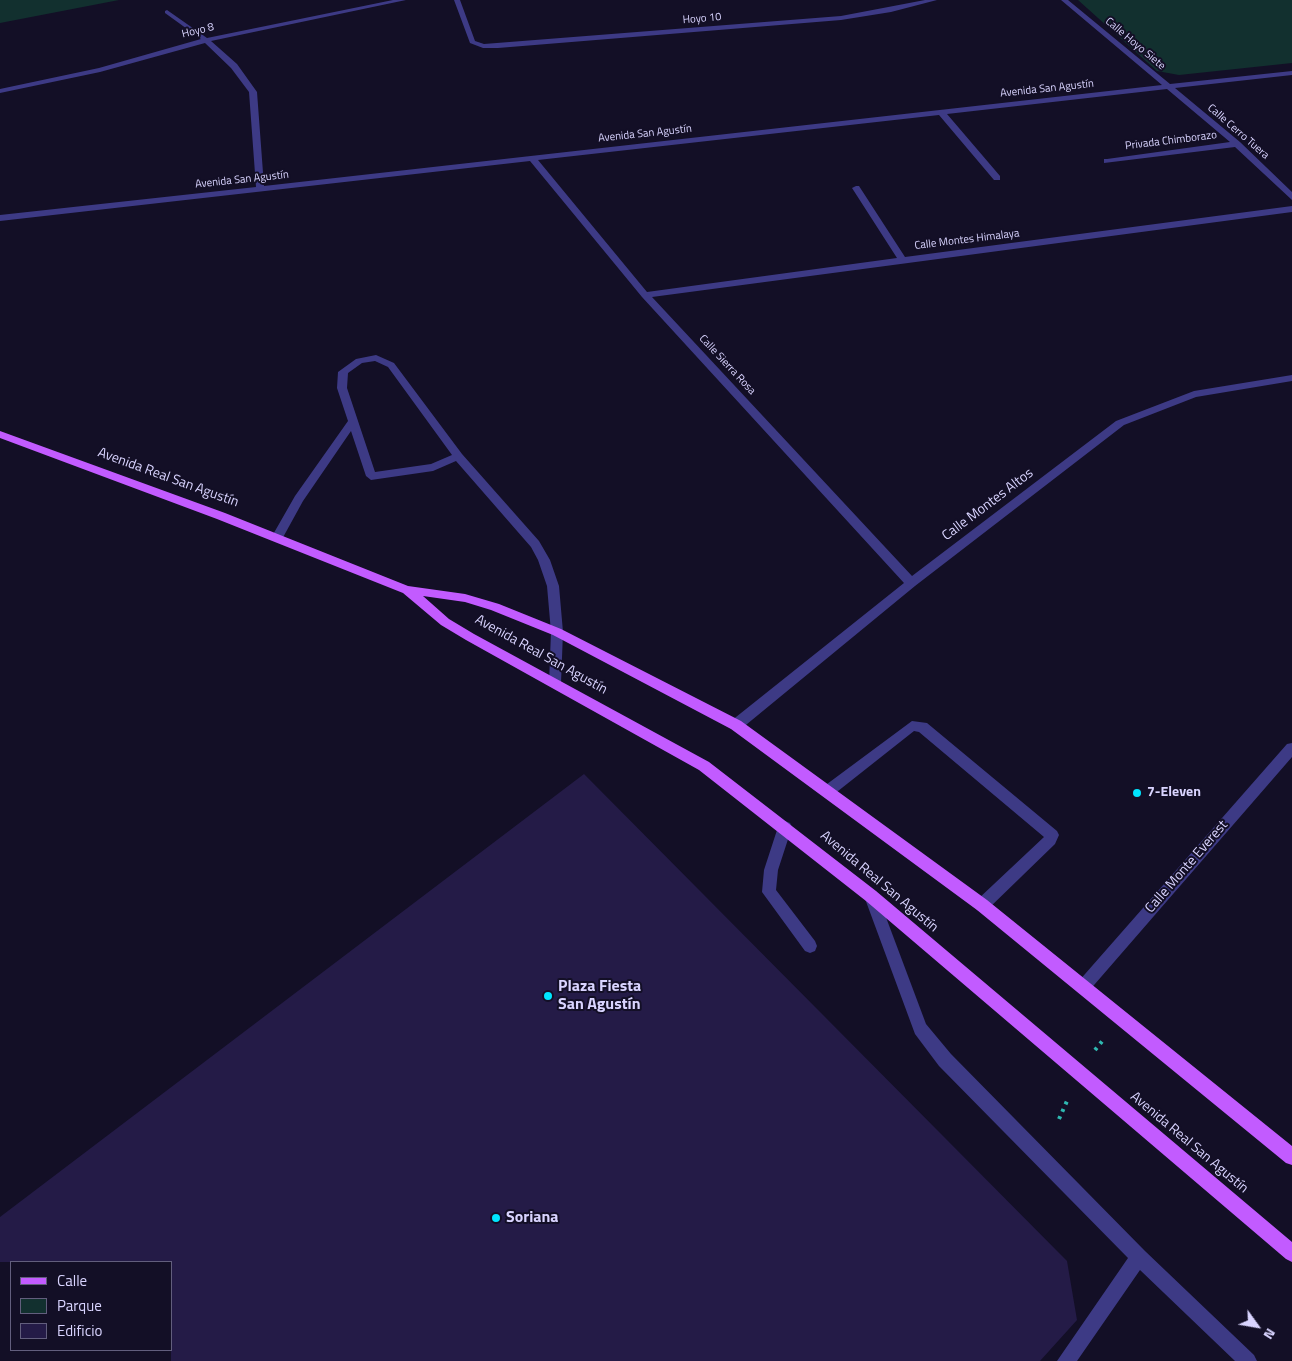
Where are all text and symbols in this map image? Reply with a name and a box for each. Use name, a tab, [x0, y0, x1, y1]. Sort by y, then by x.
street label: Hoyo 10	[682, 11, 722, 27]
street label: Calle Hoyo Siete	[1102, 15, 1168, 73]
street label: Hoyo 8	[181, 21, 215, 41]
street label: Avenida San Agustín	[999, 78, 1095, 100]
street label: Calle Cerro Tuera	[1205, 102, 1271, 162]
street label: Avenida San Agustín	[597, 123, 693, 145]
street label: Privada Chimborazo	[1124, 129, 1218, 153]
street label: Avenida San Agustín	[194, 169, 290, 191]
street label: Calle Montes Himalaya	[914, 227, 1020, 253]
street label: Calle Sierra Rosa	[696, 332, 758, 398]
street label: Avenida Real San Agustín	[95, 445, 241, 511]
street label: Calle Montes Altos	[939, 465, 1037, 545]
street label: Avenida Real San Agustín	[472, 612, 610, 698]
place label: 7-Eleven	[1147, 785, 1201, 801]
marker: 7-Eleven	[1131, 787, 1143, 799]
street label: Calle Monte Everest	[1142, 817, 1232, 917]
street label: Avenida Real San Agustín	[817, 828, 941, 936]
place label: Plaza Fiesta San Agustín	[558, 977, 641, 1015]
marker: Plaza Fiesta San Agustín	[542, 990, 554, 1002]
street label: Avenida Real San Agustín	[1127, 1089, 1251, 1197]
place label: Soriana	[506, 1208, 558, 1228]
marker: Soriana	[490, 1212, 502, 1224]
legend	[10, 1261, 172, 1351]
text: Calle	[57, 1269, 87, 1292]
text: Parque	[57, 1294, 102, 1317]
north arrow	[1232, 1301, 1282, 1351]
text: Edificio	[57, 1319, 102, 1342]
text: N	[1259, 1325, 1282, 1344]

